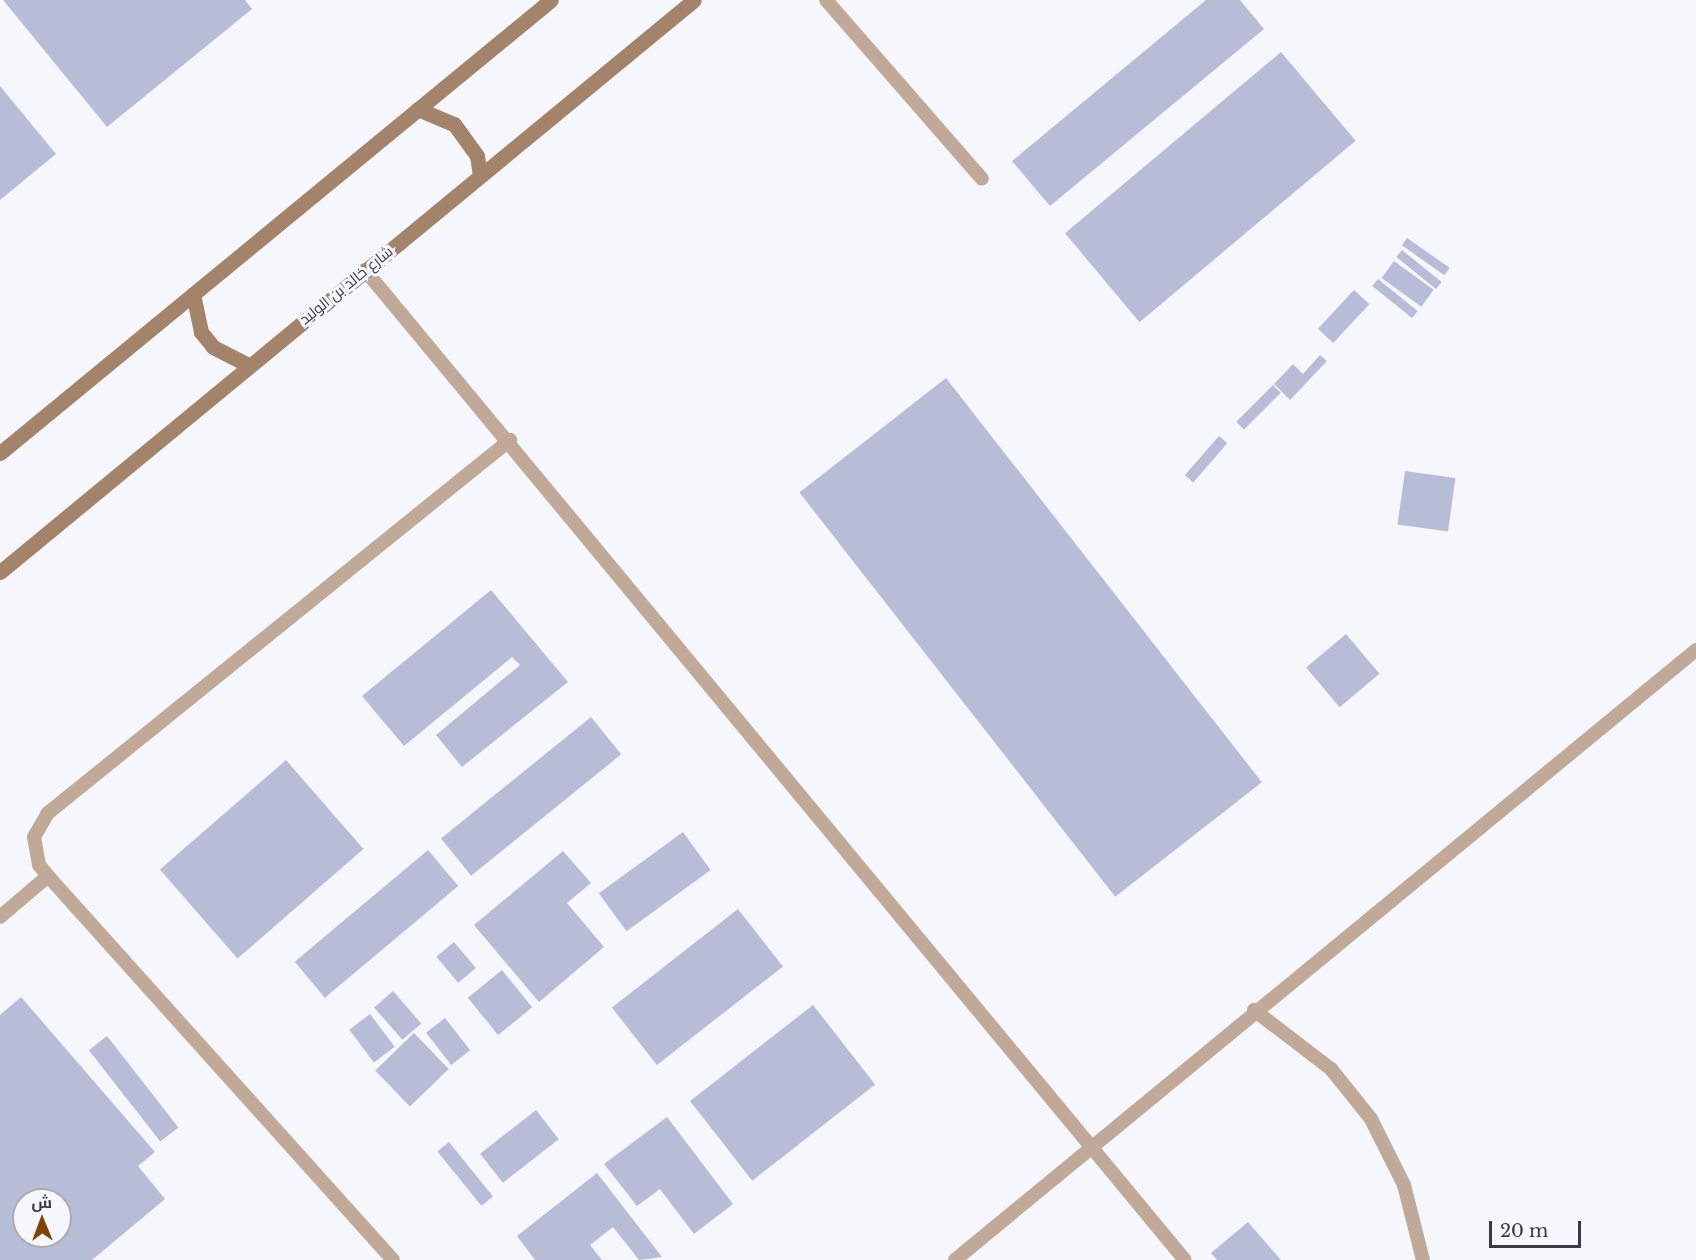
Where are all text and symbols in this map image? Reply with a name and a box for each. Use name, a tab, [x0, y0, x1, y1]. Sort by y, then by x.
street label: شارع خالد بن الوليد	[296, 242, 396, 328]
north arrow	[12, 1188, 72, 1248]
text: ش	[31, 1192, 52, 1212]
scale bar	[1492, 1209, 1584, 1247]
text: 20 m	[1500, 1220, 1548, 1242]

